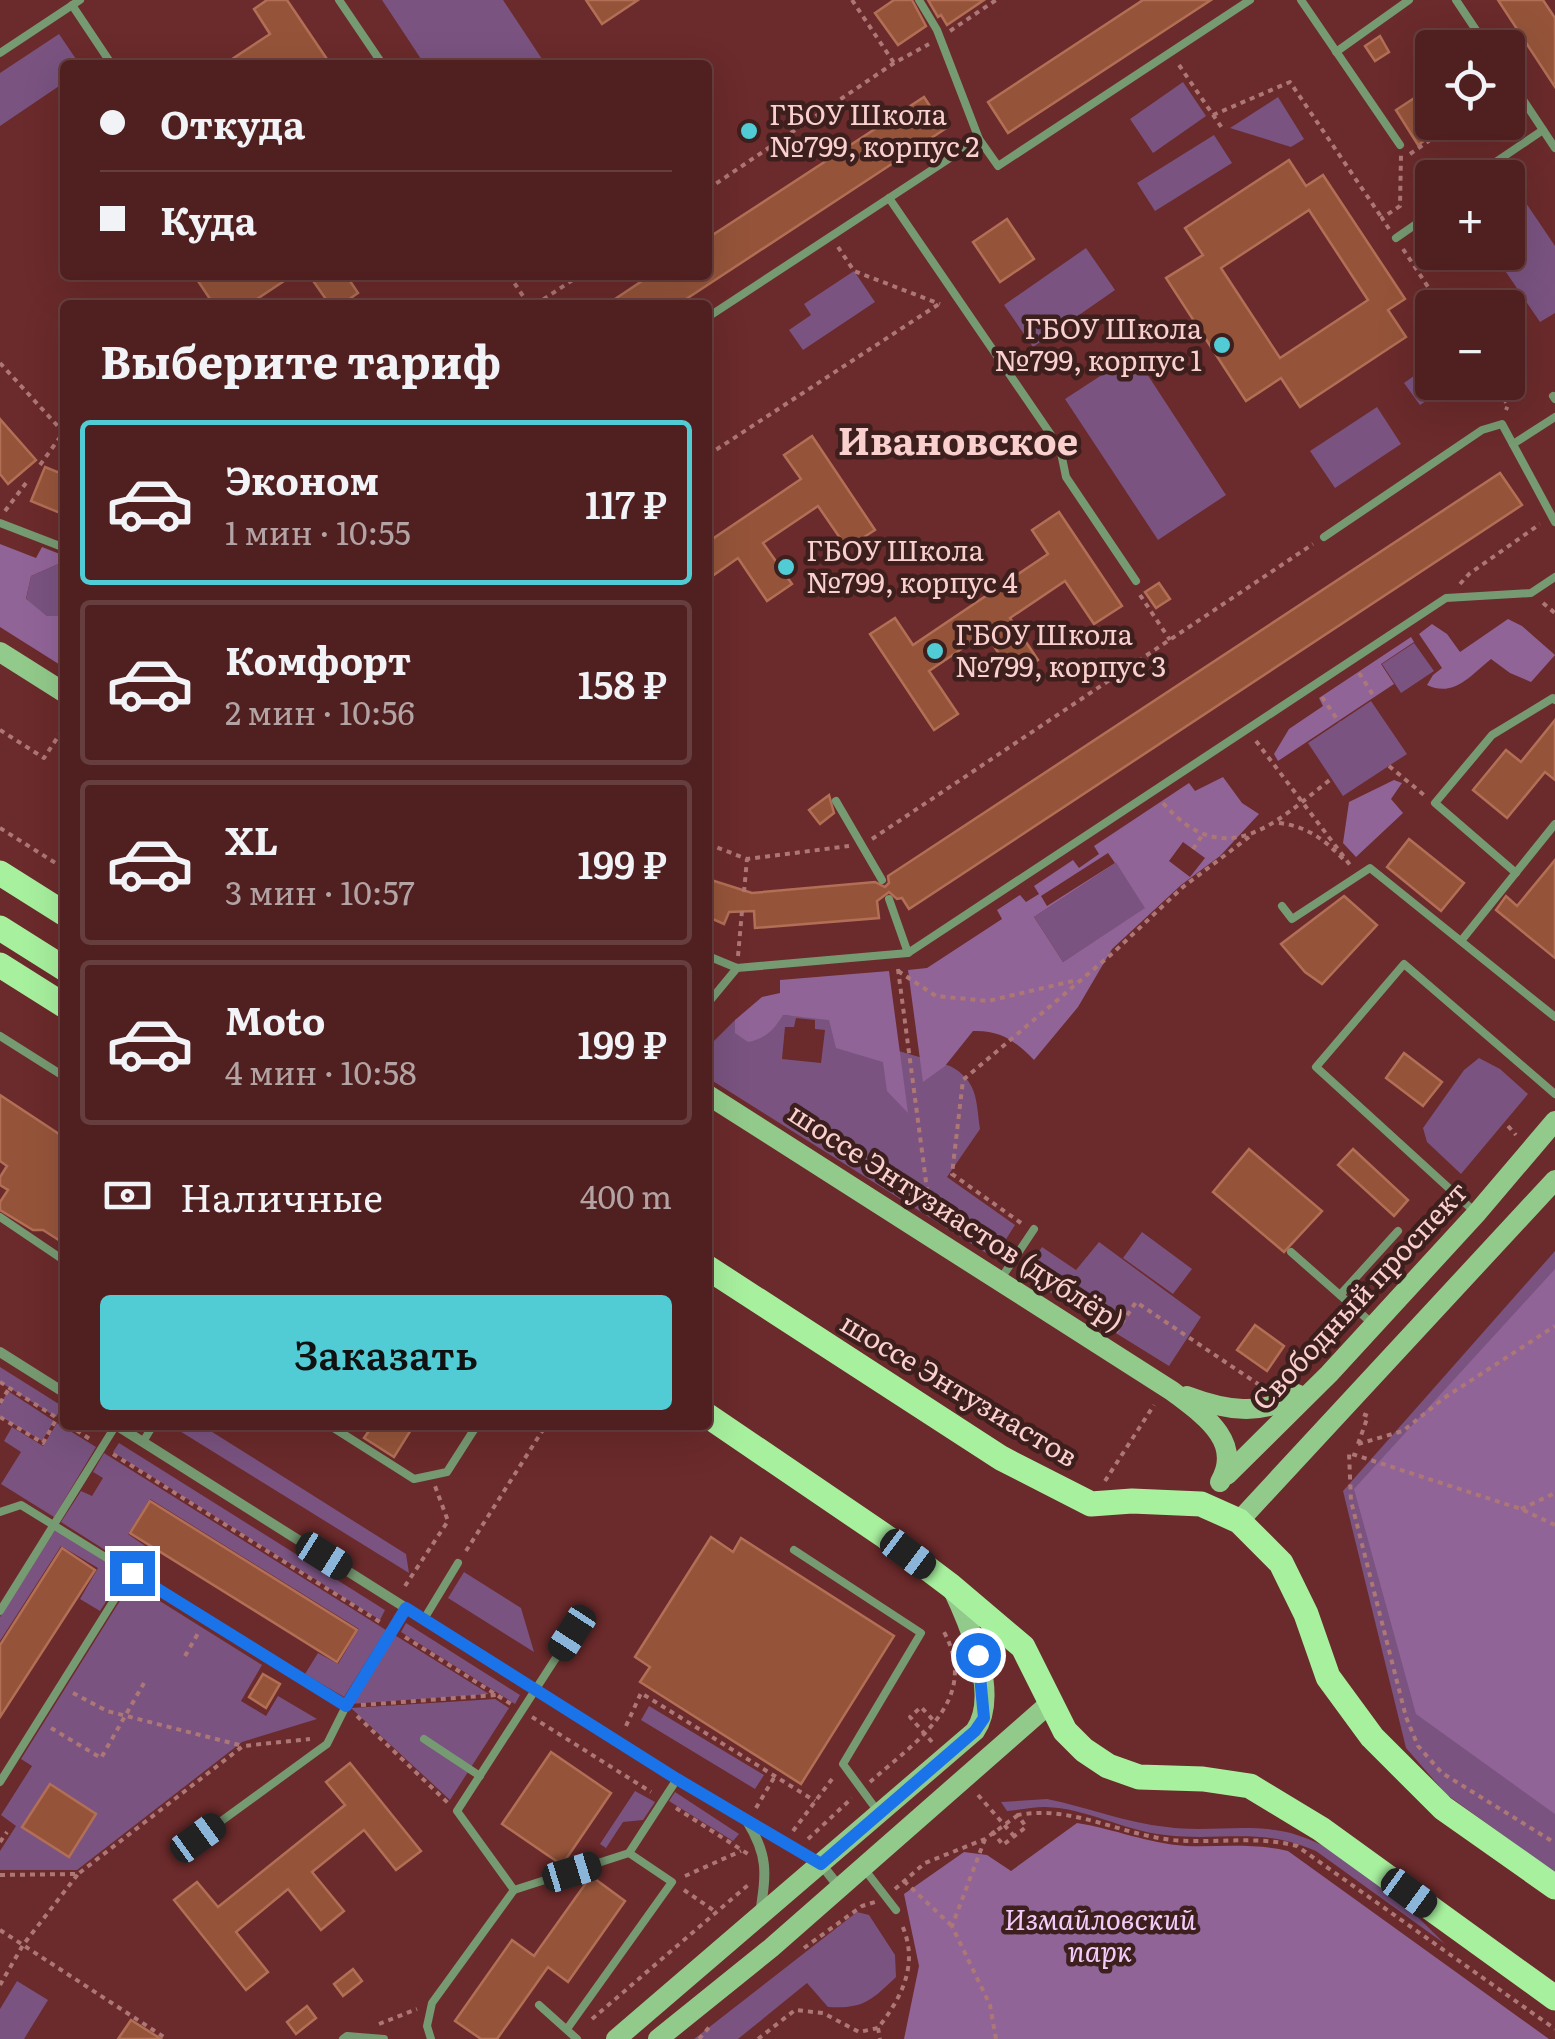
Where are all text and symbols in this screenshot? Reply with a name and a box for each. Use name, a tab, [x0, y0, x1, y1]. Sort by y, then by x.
map controls	[1415, 30, 1525, 400]
button: locate	[1415, 30, 1525, 140]
place label: ГБОУ Школа №799, корпус 2	[769, 92, 979, 166]
text: Откуда	[160, 94, 305, 151]
marker: ГБОУ Школа №799, корпус 2	[738, 120, 760, 142]
button: +	[1415, 160, 1525, 270]
text: Куда	[160, 190, 257, 247]
button: −	[1415, 290, 1525, 400]
place label: ГБОУ Школа №799, корпус 1	[994, 306, 1202, 380]
text: Выберите тариф	[100, 326, 501, 393]
marker: ГБОУ Школа №799, корпус 1	[1211, 334, 1233, 356]
district label: Ивановское	[838, 410, 1078, 467]
text: Эконом	[225, 450, 379, 507]
icon: car	[105, 458, 195, 548]
text: 117 ₽	[585, 474, 667, 531]
text: 1 мин · 10:55	[225, 507, 411, 555]
place label: ГБОУ Школа №799, корпус 4	[806, 528, 1018, 602]
marker: ГБОУ Школа №799, корпус 4	[775, 556, 797, 578]
place label: ГБОУ Школа №799, корпус 3	[955, 612, 1166, 686]
text: Комфорт	[225, 630, 411, 687]
icon: car	[105, 638, 195, 728]
marker: ГБОУ Школа №799, корпус 3	[924, 640, 946, 662]
text: 158 ₽	[578, 654, 667, 711]
text: 2 мин · 10:56	[225, 687, 415, 735]
text: XL	[225, 810, 278, 867]
icon: car	[105, 818, 195, 908]
text: 199 ₽	[577, 834, 667, 891]
text: 3 мин · 10:57	[225, 867, 415, 915]
text: Moto	[225, 990, 325, 1047]
icon: car	[105, 998, 195, 1088]
text: 199 ₽	[577, 1014, 667, 1071]
text: 4 мин · 10:58	[225, 1047, 417, 1095]
street label: шоссе Энтузиастов (дублёр)	[781, 1091, 1133, 1340]
text: Наличные	[180, 1167, 383, 1224]
icon: cash	[100, 1168, 155, 1223]
text: 400 m	[580, 1171, 672, 1219]
street label: Свободный проспект	[1241, 1171, 1476, 1419]
button: Заказать	[100, 1295, 672, 1410]
street label: шоссе Энтузиастов	[833, 1301, 1087, 1476]
car	[875, 1524, 941, 1584]
car	[291, 1527, 357, 1585]
route end	[110, 1551, 155, 1596]
car	[543, 1600, 601, 1666]
route start	[956, 1633, 1001, 1678]
car	[165, 1808, 231, 1868]
car	[539, 1849, 605, 1895]
car	[1376, 1863, 1442, 1923]
park label: Измайловский парк	[1004, 1897, 1196, 1971]

